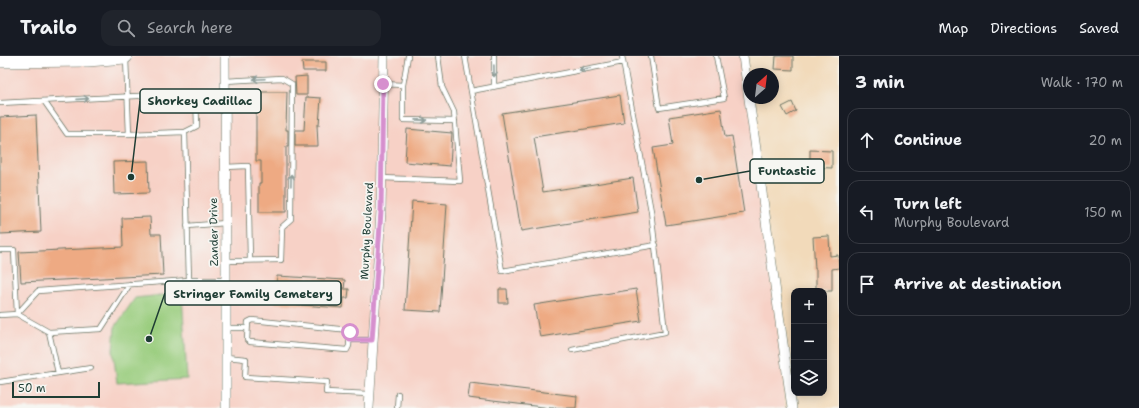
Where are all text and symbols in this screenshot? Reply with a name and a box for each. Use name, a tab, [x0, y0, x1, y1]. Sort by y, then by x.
search box	[101, 10, 381, 46]
text: Trailo	[20, 15, 77, 40]
icon: search	[115, 17, 137, 39]
text: Search here	[147, 18, 233, 38]
text: Map	[939, 19, 969, 37]
text: Directions	[991, 19, 1057, 37]
text: Saved	[1079, 19, 1119, 37]
one-way arrow	[490, 64, 498, 77]
one-way arrow	[579, 66, 592, 74]
north arrow	[743, 68, 779, 104]
text: 3 min	[855, 71, 905, 93]
text: Walk · 170 m	[1041, 74, 1123, 91]
route end	[374, 75, 392, 93]
one-way arrow	[253, 76, 266, 83]
callout: Shorkey Cadillac	[140, 89, 261, 113]
text: Shorkey Cadillac	[148, 93, 252, 109]
one-way arrow	[76, 95, 89, 102]
one-way arrow	[414, 116, 427, 124]
icon: ahead	[856, 129, 878, 151]
text: Continue	[894, 130, 962, 150]
text: 20 m	[1089, 132, 1122, 149]
callout: Funtastic	[750, 159, 824, 183]
text: Funtastic	[758, 163, 816, 179]
one-way arrow	[287, 174, 295, 187]
street label: Murphy Boulevard	[357, 182, 377, 280]
text: Turn left	[894, 194, 962, 214]
street label: Zander Drive	[206, 197, 222, 267]
icon: left	[856, 201, 878, 223]
text: 150 m	[1084, 204, 1122, 221]
text: Murphy Boulevard	[894, 214, 1009, 231]
icon: arrive	[856, 273, 878, 295]
text: Arrive at destination	[894, 274, 1062, 294]
callout: Stringer Family Cemetery	[165, 281, 341, 305]
text: Stringer Family Cemetery	[173, 286, 333, 302]
map controls	[791, 288, 827, 396]
button: +	[791, 288, 827, 324]
route start	[341, 323, 359, 341]
button: −	[791, 324, 827, 360]
button: layers	[791, 360, 827, 396]
scale bar	[12, 380, 100, 399]
text: 50 m	[18, 381, 46, 396]

